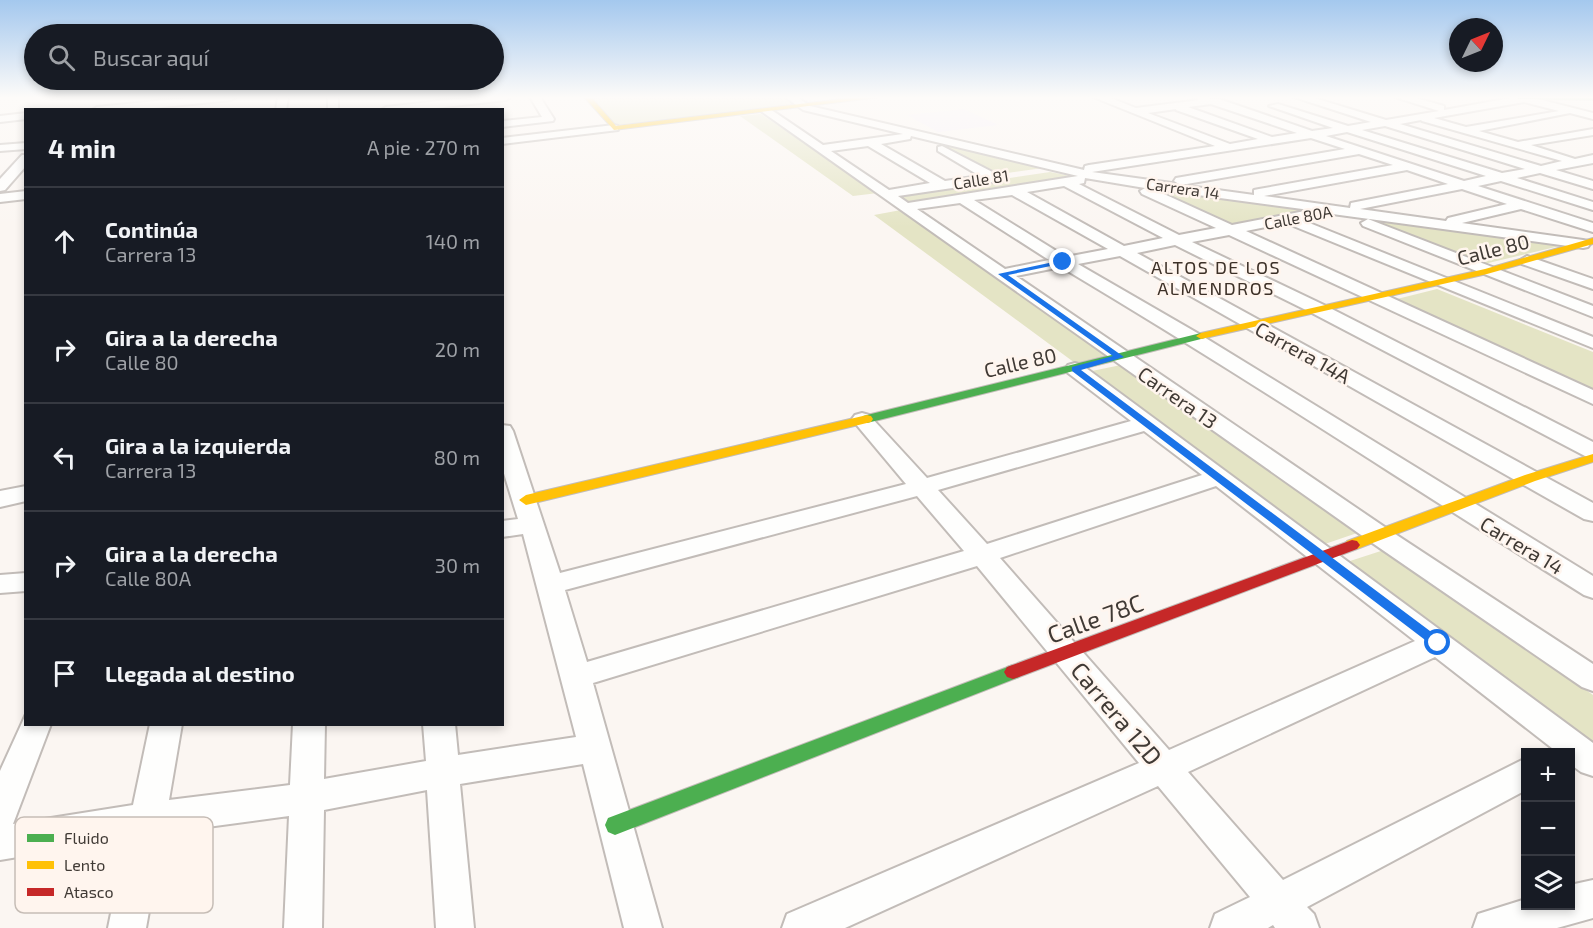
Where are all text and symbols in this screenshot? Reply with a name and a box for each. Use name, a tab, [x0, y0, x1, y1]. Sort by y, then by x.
north arrow	[1449, 18, 1503, 72]
search box	[24, 24, 504, 90]
icon: search	[45, 41, 78, 74]
text: Buscar aquí	[93, 44, 209, 70]
text: 4 min	[48, 132, 116, 163]
text: A pie · 270 m	[367, 135, 480, 159]
street label: Calle 81	[952, 165, 1010, 193]
street label: Carrera 14	[1145, 173, 1221, 203]
street label: Calle 80A	[1262, 201, 1334, 233]
text: Continúa	[105, 216, 198, 242]
icon: ahead	[48, 225, 81, 258]
street label: Calle 80	[1454, 228, 1532, 270]
text: 140 m	[426, 229, 480, 253]
text: Carrera 13	[105, 242, 196, 266]
route end	[1049, 248, 1075, 274]
district label: ALTOS DE LOS ALMENDROS	[1151, 256, 1281, 299]
street label: Carrera 14A	[1251, 316, 1355, 388]
text: Gira a la derecha	[105, 324, 278, 350]
icon: right	[48, 333, 81, 366]
text: 20 m	[435, 337, 480, 361]
street label: Calle 80	[981, 342, 1059, 382]
text: Calle 80	[105, 350, 179, 374]
street label: Carrera 13	[1134, 361, 1222, 433]
text: Gira a la izquierda	[105, 432, 291, 458]
icon: left	[48, 441, 81, 474]
text: 80 m	[434, 445, 480, 469]
text: Carrera 13	[105, 458, 196, 482]
street label: Carrera 14	[1476, 511, 1568, 579]
text: Gira a la derecha	[105, 540, 278, 566]
icon: right	[48, 549, 81, 582]
text: 30 m	[435, 553, 480, 577]
text: Calle 80A	[105, 566, 191, 590]
street label: Calle 78C	[1043, 587, 1147, 649]
route start	[1424, 629, 1450, 655]
street label: Carrera 12D	[1065, 655, 1169, 771]
icon: arrive	[48, 657, 81, 690]
text: Llegada al destino	[105, 660, 295, 686]
map controls	[1521, 748, 1575, 910]
button: +	[1521, 748, 1575, 802]
button: −	[1521, 802, 1575, 856]
legend	[15, 817, 213, 913]
text: Fluido	[64, 828, 109, 847]
text: Lento	[64, 855, 105, 874]
button: layers	[1521, 856, 1575, 910]
text: Atasco	[64, 882, 114, 901]

